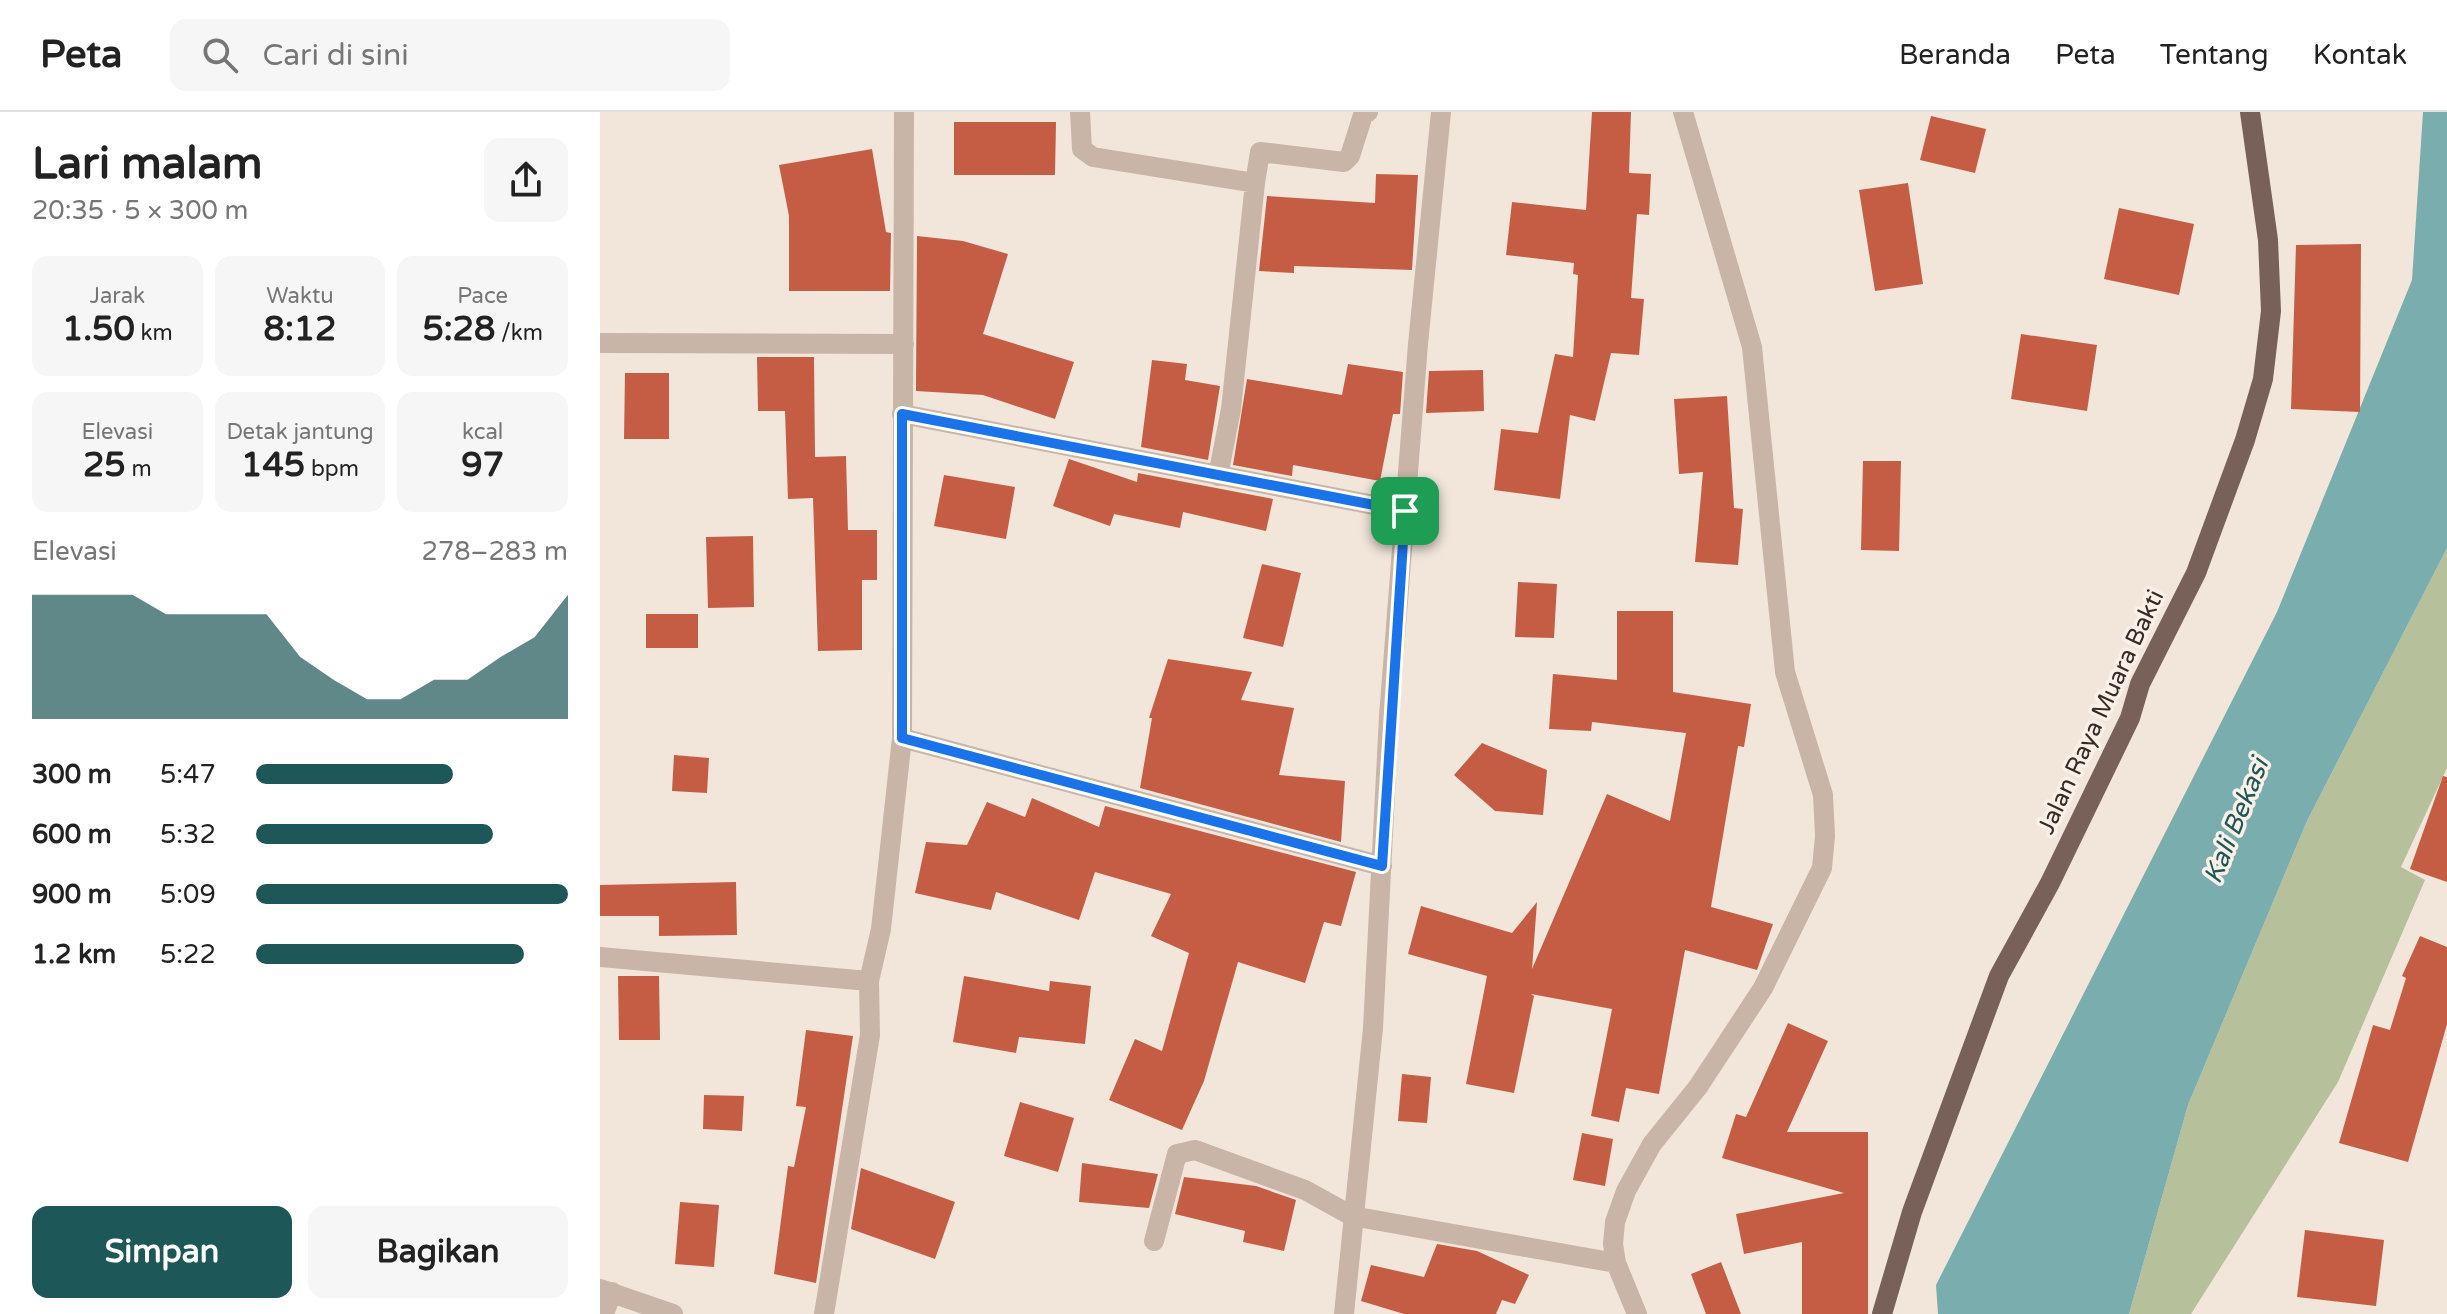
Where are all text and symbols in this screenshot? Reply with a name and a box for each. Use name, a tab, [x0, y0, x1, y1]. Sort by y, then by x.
search box	[170, 19, 730, 91]
text: Peta	[40, 32, 122, 78]
icon: search	[198, 33, 242, 77]
text: Cari di sini	[262, 37, 409, 74]
text: Beranda	[1899, 38, 2011, 72]
text: Peta	[2055, 38, 2116, 72]
text: Tentang	[2160, 38, 2269, 72]
text: Kontak	[2313, 38, 2407, 72]
text: Lari malam	[32, 138, 263, 191]
button: share	[484, 138, 568, 222]
text: 20:35 · 5 × 300 m	[32, 195, 248, 226]
text: Jarak	[90, 283, 145, 309]
text: Waktu	[266, 283, 334, 309]
text: Pace	[457, 283, 508, 309]
text: 1.50	[62, 309, 135, 350]
text: 8:12	[264, 309, 336, 350]
text: 5:28	[422, 309, 495, 350]
text: km	[135, 320, 173, 346]
text: /km	[495, 320, 543, 346]
text: Elevasi	[81, 419, 153, 445]
text: Detak jantung	[226, 419, 374, 445]
text: kcal	[462, 419, 503, 445]
text: 25	[83, 445, 126, 486]
text: 145	[241, 445, 305, 486]
text: 97	[461, 445, 504, 486]
text: m	[126, 456, 152, 482]
text: bpm	[305, 456, 359, 482]
pin	[1371, 477, 1439, 545]
icon: arrive	[1383, 489, 1427, 533]
text: Elevasi	[32, 536, 117, 567]
text: 278–283 m	[422, 536, 568, 567]
street label: Jalan Raya Muara Bakti	[2032, 585, 2170, 839]
water label: Kali Bekasi	[2197, 751, 2276, 888]
text: 300 m	[32, 759, 112, 790]
text: 5:47	[160, 759, 216, 790]
text: 600 m	[32, 819, 112, 850]
text: 5:32	[160, 819, 216, 850]
text: 900 m	[32, 879, 112, 910]
text: 5:09	[160, 879, 216, 910]
text: 1.2 km	[32, 939, 116, 970]
text: 5:22	[160, 939, 216, 970]
button: Simpan	[32, 1206, 292, 1298]
button: Bagikan	[308, 1206, 568, 1298]

